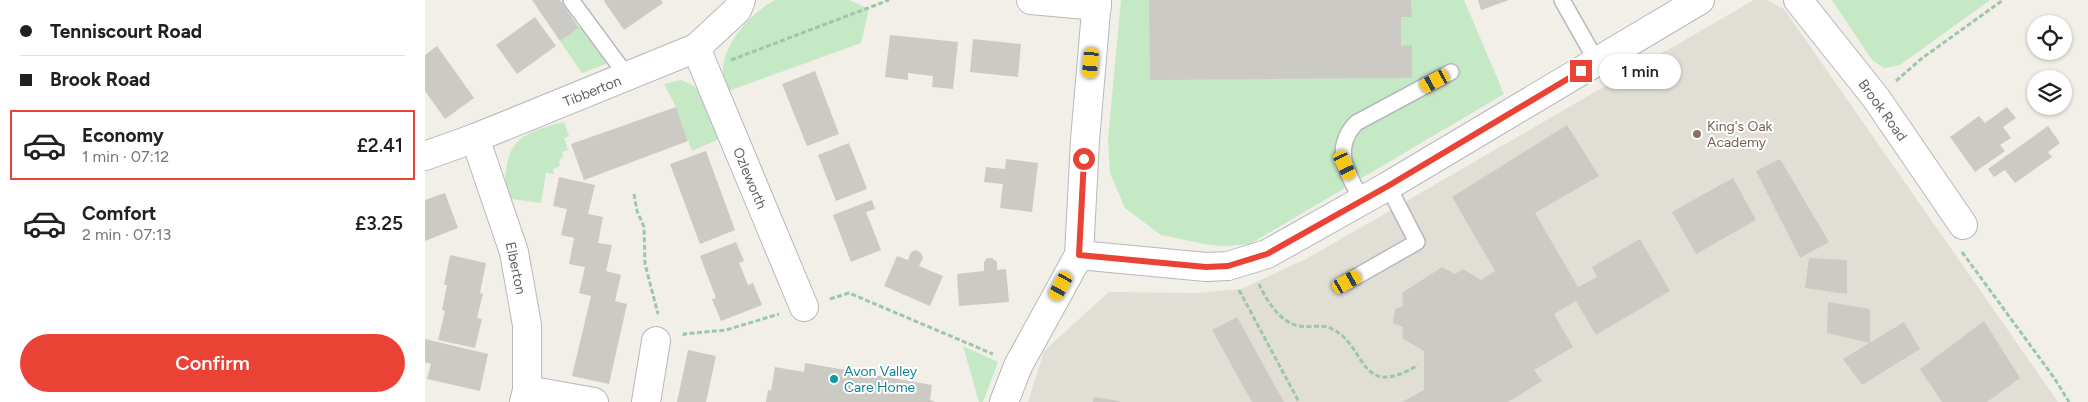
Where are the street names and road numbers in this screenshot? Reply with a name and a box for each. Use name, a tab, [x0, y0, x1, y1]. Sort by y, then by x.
street label: Tibberton	[561, 72, 624, 111]
street label: Brook Road	[1855, 76, 1911, 144]
street label: Ozleworth	[729, 145, 770, 212]
street label: Elberton	[502, 240, 529, 296]

